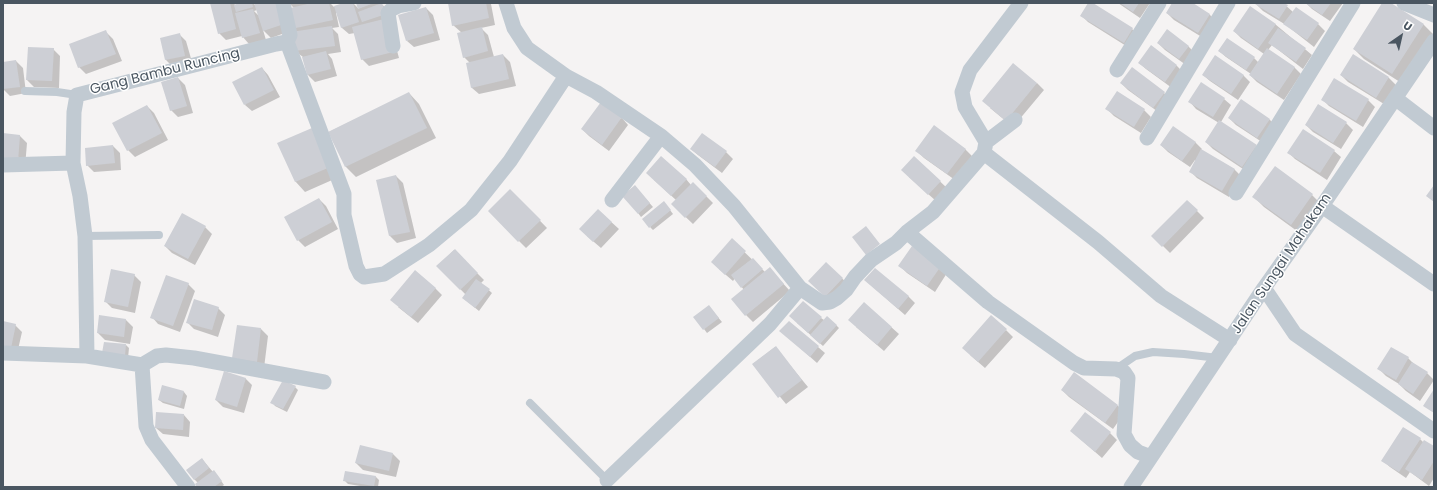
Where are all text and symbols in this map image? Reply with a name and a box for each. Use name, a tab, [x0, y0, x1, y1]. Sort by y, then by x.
north arrow	[1381, 16, 1421, 56]
text: U	[1400, 17, 1415, 35]
street label: Gang Bambu Runcing	[88, 45, 242, 99]
street label: Jalan Sungai Mahakam	[1229, 191, 1335, 337]

